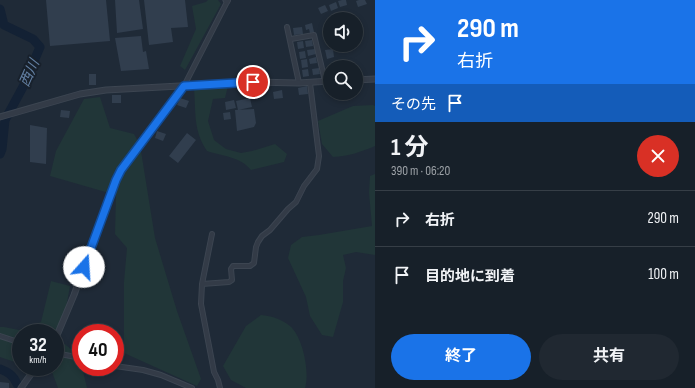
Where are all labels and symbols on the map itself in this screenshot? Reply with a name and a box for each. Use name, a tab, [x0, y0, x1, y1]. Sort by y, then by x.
water label: 西川	[16, 55, 44, 89]
pin	[236, 65, 270, 99]
position arrow	[63, 246, 105, 288]
speed limit sign: 40	[72, 324, 124, 376]

